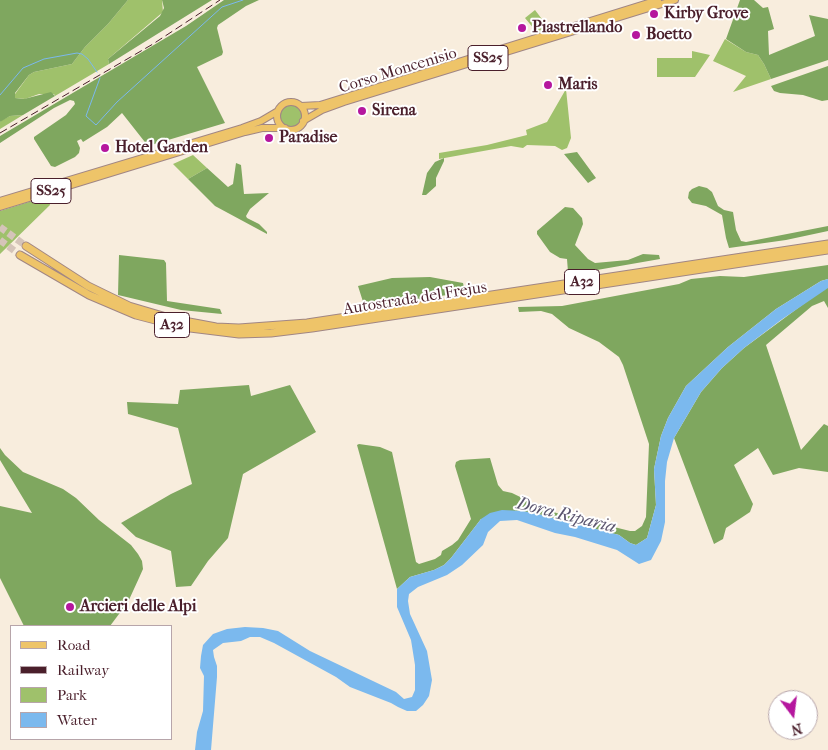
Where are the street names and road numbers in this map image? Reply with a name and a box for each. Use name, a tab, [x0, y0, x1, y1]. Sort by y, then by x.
street label: Corso Moncenisio	[337, 44, 459, 98]
road number: SS25	[468, 46, 508, 70]
road number: SS25	[31, 178, 71, 204]
road number: A32	[564, 270, 600, 294]
street label: Autostrada del Frejus	[342, 278, 488, 320]
road number: A32	[154, 312, 190, 338]

